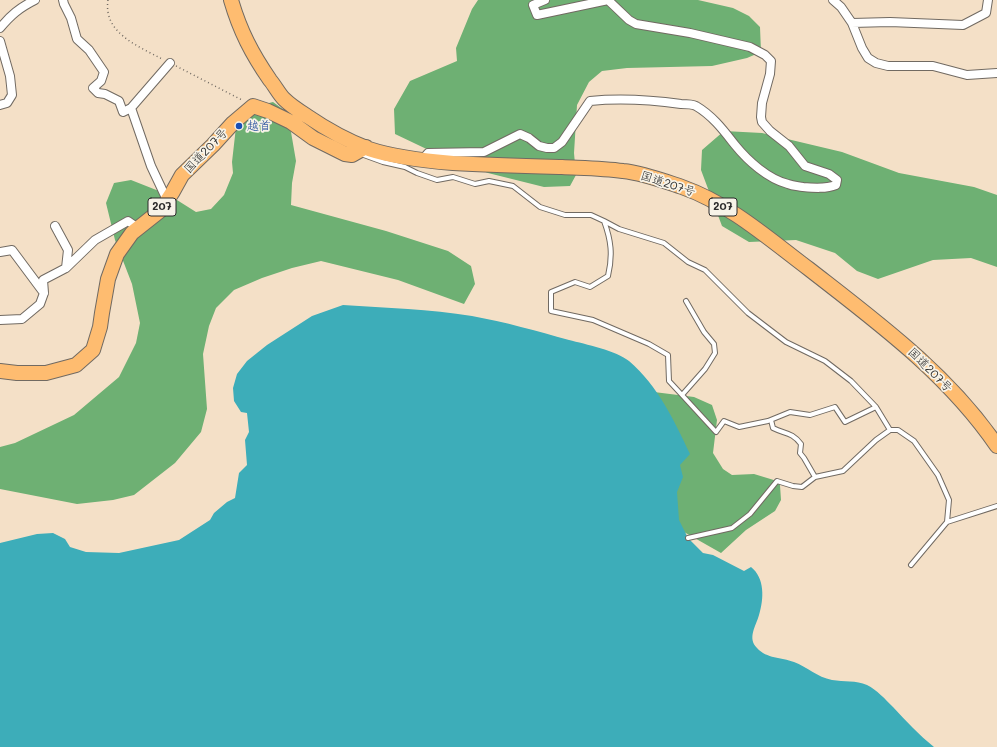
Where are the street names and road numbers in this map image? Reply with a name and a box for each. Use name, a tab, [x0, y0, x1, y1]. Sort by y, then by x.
street label: 国道207号	[181, 126, 231, 176]
street label: 国道207号	[639, 168, 697, 200]
road number: 207	[148, 198, 176, 216]
road number: 207	[709, 198, 737, 216]
street label: 国道207号	[905, 345, 955, 395]

